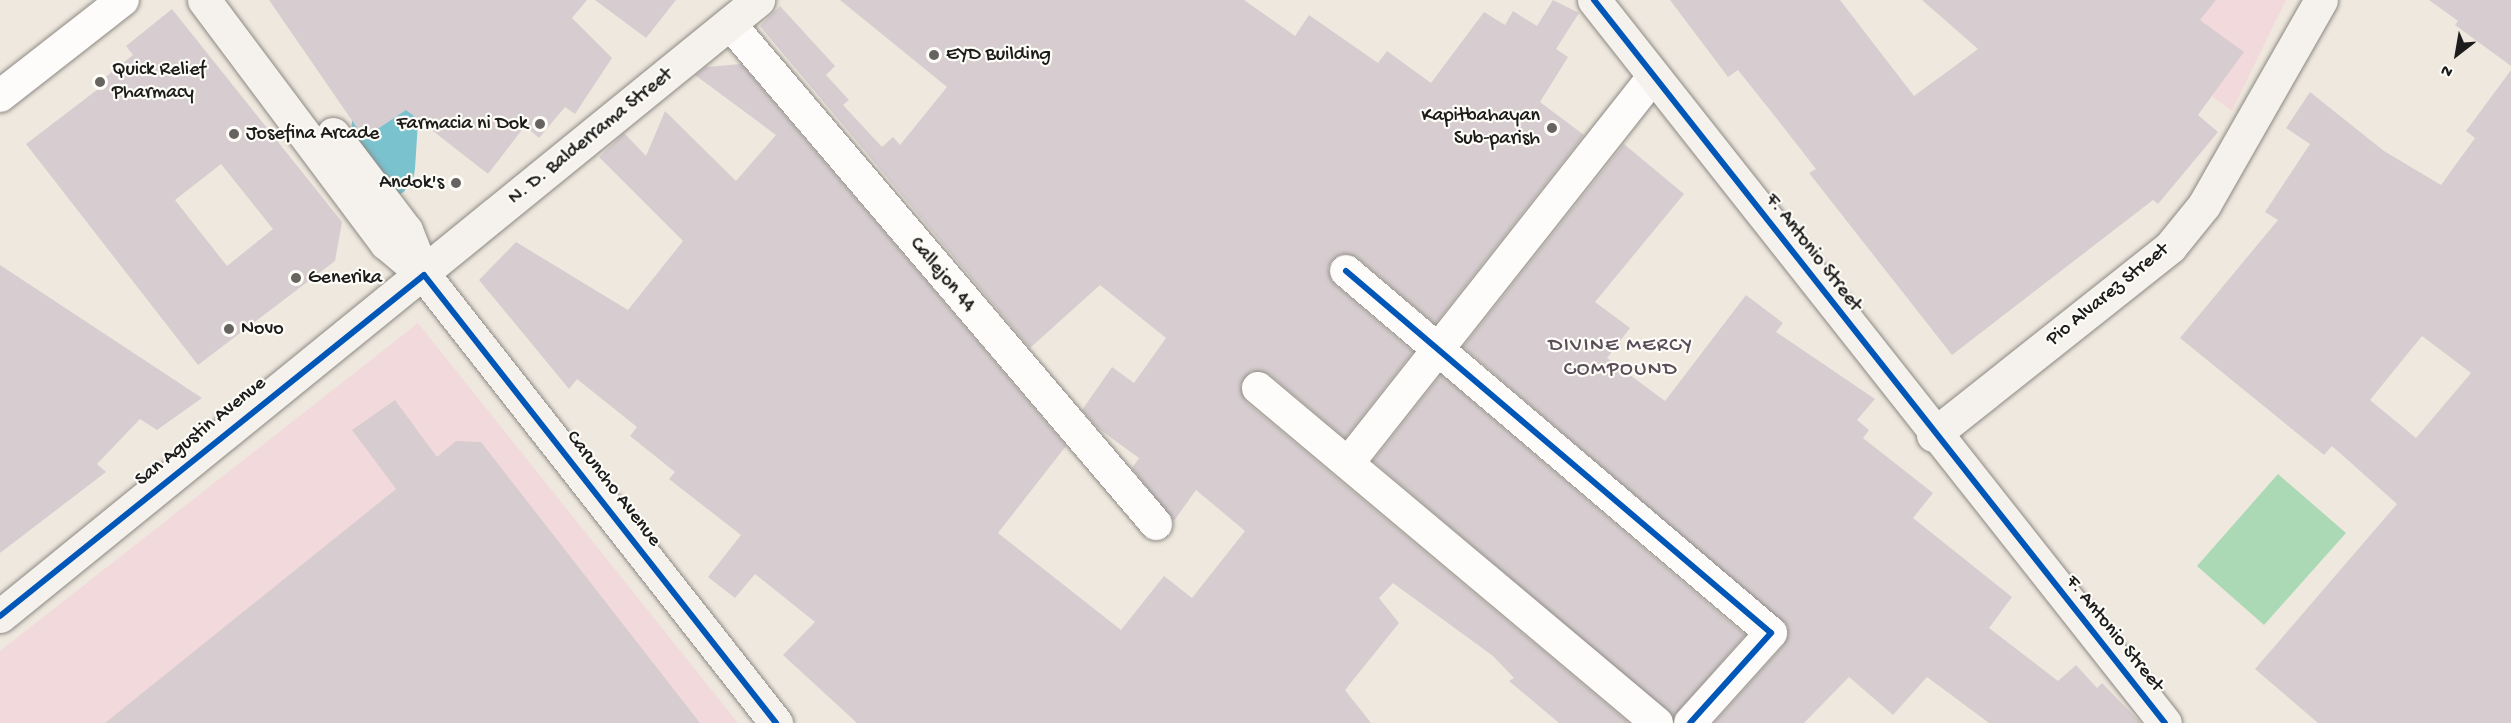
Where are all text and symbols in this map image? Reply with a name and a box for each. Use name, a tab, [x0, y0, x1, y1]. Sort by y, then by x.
north arrow	[2427, 24, 2487, 84]
place label: EYD Building	[946, 43, 1051, 67]
marker: EYD Building	[927, 48, 941, 62]
place label: Quick Relief Pharmacy	[112, 58, 206, 105]
text: N	[2438, 59, 2457, 81]
street label: N. D. Balderrama Street	[504, 63, 678, 211]
marker: Quick Relief Pharmacy	[93, 75, 107, 89]
place label: Kapitbahayan Sub-parish	[1422, 104, 1540, 151]
place label: Farmacia ni Dok	[396, 112, 528, 136]
marker: Farmacia ni Dok	[533, 117, 547, 131]
marker: Kapitbahayan Sub-parish	[1545, 121, 1559, 135]
place label: Josefina Arcade	[246, 122, 379, 146]
marker: Josefina Arcade	[227, 127, 241, 141]
place label: Andok's	[379, 171, 444, 195]
marker: Andok's	[449, 176, 463, 190]
street label: F. Antonio Street	[1759, 189, 1867, 317]
street label: Callejon 44	[904, 233, 980, 317]
street label: Pio Alvarez Street	[2042, 238, 2174, 352]
place label: Generika	[308, 266, 382, 290]
marker: Generika	[289, 271, 303, 285]
place label: Novo	[241, 317, 284, 341]
marker: Novo	[222, 322, 236, 336]
district label: DIVINE MERCY COMPOUND	[1548, 334, 1694, 384]
street label: San Agustin Avenue	[131, 372, 271, 492]
street label: Caruncho Avenue	[560, 426, 666, 552]
street label: F. Antonio Street	[2060, 571, 2168, 697]

